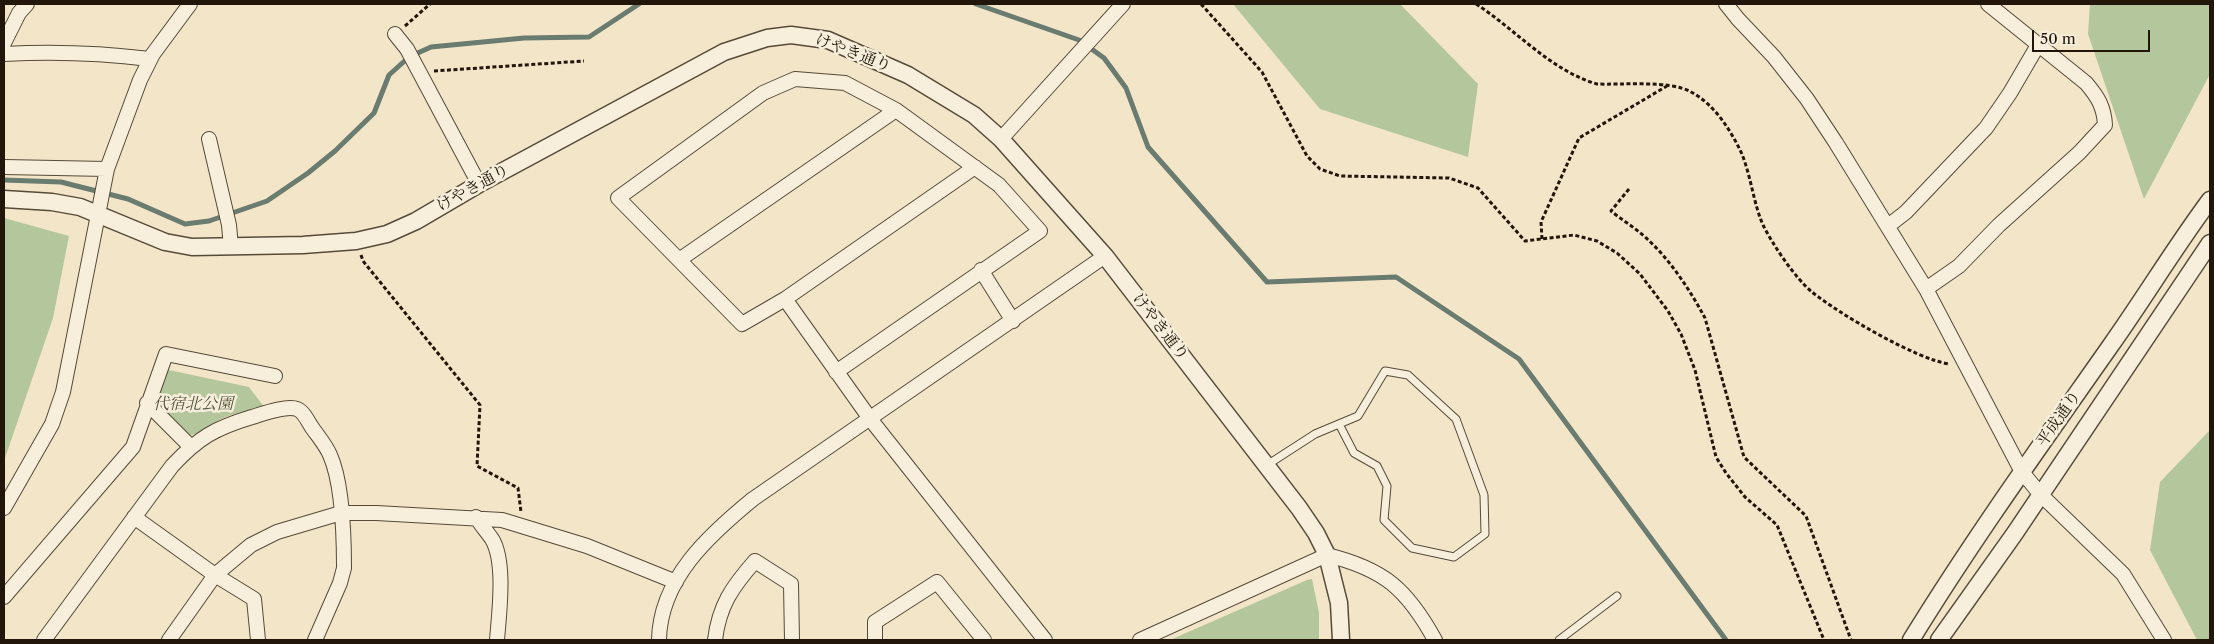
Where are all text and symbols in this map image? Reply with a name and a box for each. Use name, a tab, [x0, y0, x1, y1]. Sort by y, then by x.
scale bar	[2034, 20, 2152, 52]
text: 50 m	[2040, 29, 2076, 48]
street label: けやき通り	[812, 30, 894, 76]
street label: けやき通り	[433, 160, 513, 216]
street label: けやき通り	[1128, 290, 1192, 364]
street label: 平成通り	[2033, 387, 2085, 451]
park label: 代宿北公園	[153, 394, 233, 414]

